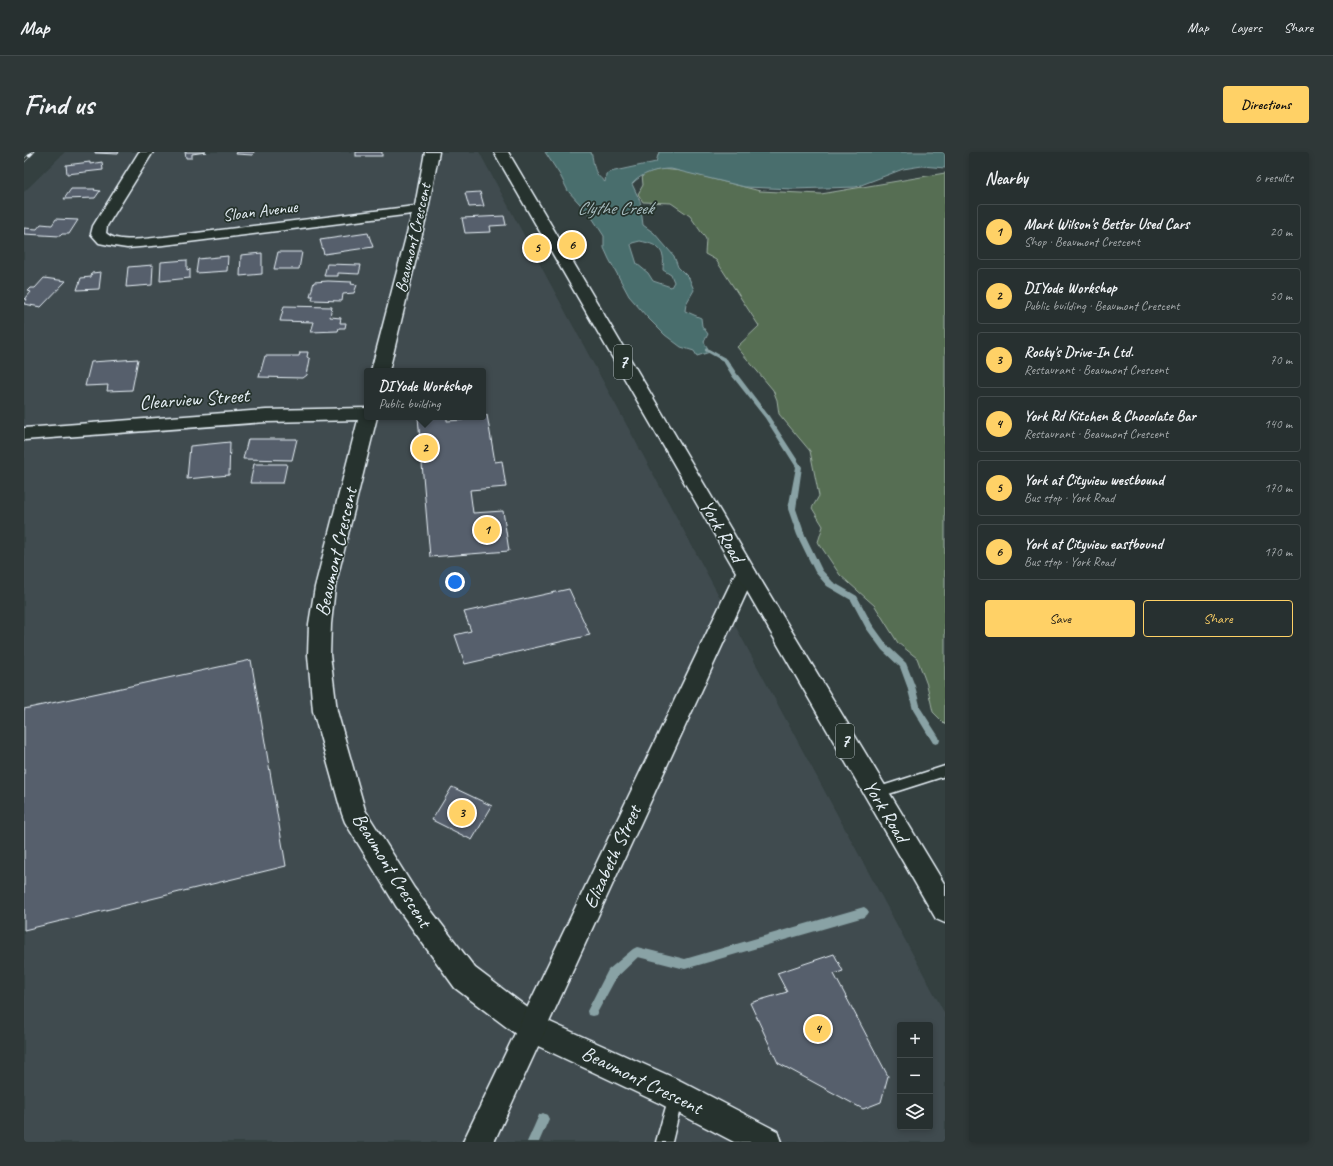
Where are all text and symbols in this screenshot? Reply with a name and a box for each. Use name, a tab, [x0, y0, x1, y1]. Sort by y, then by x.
text: Map	[20, 16, 50, 40]
text: Map	[1187, 19, 1209, 36]
text: Layers	[1231, 19, 1262, 36]
text: Share	[1284, 19, 1313, 36]
button: Directions	[1223, 86, 1309, 123]
text: Find us	[24, 87, 94, 122]
text: Nearby	[985, 168, 1028, 189]
text: 6 results	[1255, 170, 1293, 186]
street label: Beaumont Crescent	[390, 179, 436, 295]
street label: Sloan Avenue	[221, 196, 300, 226]
water label: Clythe Creek	[577, 197, 656, 219]
text: Mark Wilson's Better Used Cars	[1024, 215, 1189, 234]
text: 1	[996, 224, 1002, 240]
text: 20 m	[1270, 224, 1292, 240]
pin: 6	[559, 230, 585, 260]
pin: 5	[524, 233, 550, 263]
text: Shop · Beaumont Crescent	[1024, 234, 1140, 250]
text: DIYode Workshop	[1024, 279, 1117, 298]
text: 2	[996, 288, 1002, 304]
text: 50 m	[1270, 288, 1292, 304]
text: Public building · Beaumont Crescent	[1024, 298, 1180, 314]
text: Rocky's Drive-In Ltd.	[1024, 343, 1133, 362]
road number: 7	[614, 345, 632, 379]
text: 3	[996, 352, 1002, 368]
text: 70 m	[1270, 352, 1292, 368]
text: Restaurant · Beaumont Crescent	[1024, 362, 1168, 378]
popup	[364, 368, 486, 420]
text: DIYode Workshop	[379, 377, 471, 396]
street label: Clearview Street	[138, 383, 252, 415]
text: Public building	[379, 396, 440, 412]
text: York Rd Kitchen & Chocolate Bar	[1024, 407, 1196, 426]
text: 4	[996, 416, 1002, 432]
text: 140 m	[1264, 416, 1292, 432]
text: Restaurant · Beaumont Crescent	[1024, 426, 1168, 442]
pin: 2	[412, 433, 438, 463]
text: York at Cityview westbound	[1024, 471, 1164, 490]
text: 5	[996, 480, 1002, 496]
text: 170 m	[1264, 480, 1292, 496]
street label: Beaumont Crescent	[309, 483, 363, 619]
text: Bus stop · York Road	[1024, 490, 1115, 506]
street label: York Road	[694, 495, 751, 570]
pin: 1	[474, 515, 500, 545]
text: York at Cityview eastbound	[1024, 535, 1162, 554]
text: 6	[996, 544, 1002, 560]
text: 170 m	[1264, 544, 1292, 560]
text: Bus stop · York Road	[1024, 554, 1115, 570]
your location	[445, 572, 465, 592]
button: Save	[985, 600, 1135, 637]
button: Share	[1143, 600, 1293, 637]
road number: 7	[836, 724, 854, 758]
street label: York Road	[858, 775, 916, 849]
pin: 3	[449, 798, 475, 828]
street label: Elizabeth Street	[577, 799, 648, 913]
street label: Beaumont Crescent	[347, 808, 439, 934]
pin: 4	[805, 1014, 831, 1044]
map controls	[897, 1022, 933, 1130]
button: +	[897, 1022, 933, 1058]
street label: Beaumont Crescent	[578, 1040, 708, 1121]
button: −	[897, 1058, 933, 1094]
button: layers	[897, 1094, 933, 1130]

